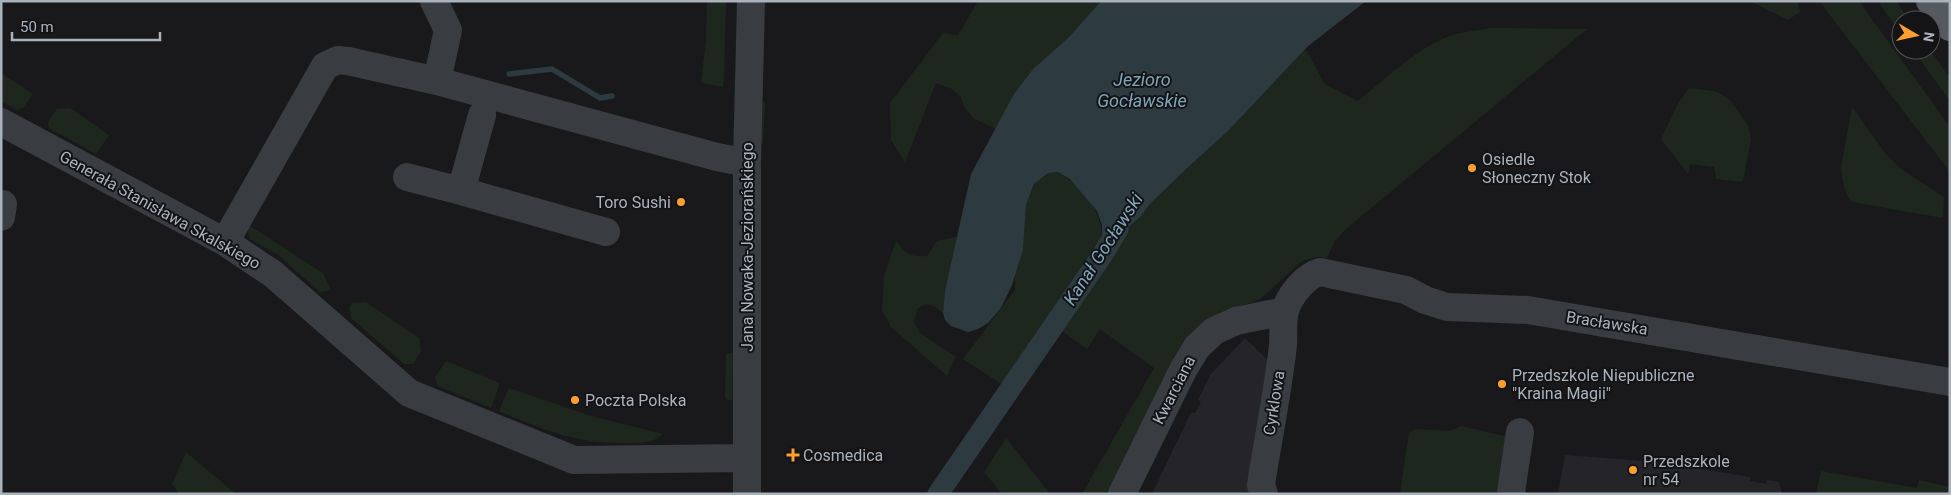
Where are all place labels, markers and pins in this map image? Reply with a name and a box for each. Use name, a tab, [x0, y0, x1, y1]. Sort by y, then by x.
place label: Osiedle Słoneczny Stok	[1482, 150, 1592, 187]
marker: Osiedle Słoneczny Stok	[1466, 162, 1478, 174]
place label: Toro Sushi	[595, 193, 671, 212]
marker: Toro Sushi	[675, 196, 687, 208]
place label: Przedszkole Niepubliczne "Kraina Magii"	[1512, 366, 1695, 403]
marker: Przedszkole Niepubliczne "Kraina Magii"	[1496, 378, 1508, 390]
place label: Poczta Polska	[585, 391, 686, 410]
marker: Poczta Polska	[569, 394, 581, 406]
place label: Cosmedica	[803, 446, 883, 465]
marker: Cosmedica	[787, 449, 799, 461]
place label: Przedszkole nr 54	[1643, 452, 1730, 489]
marker: Przedszkole nr 54	[1627, 464, 1639, 476]

